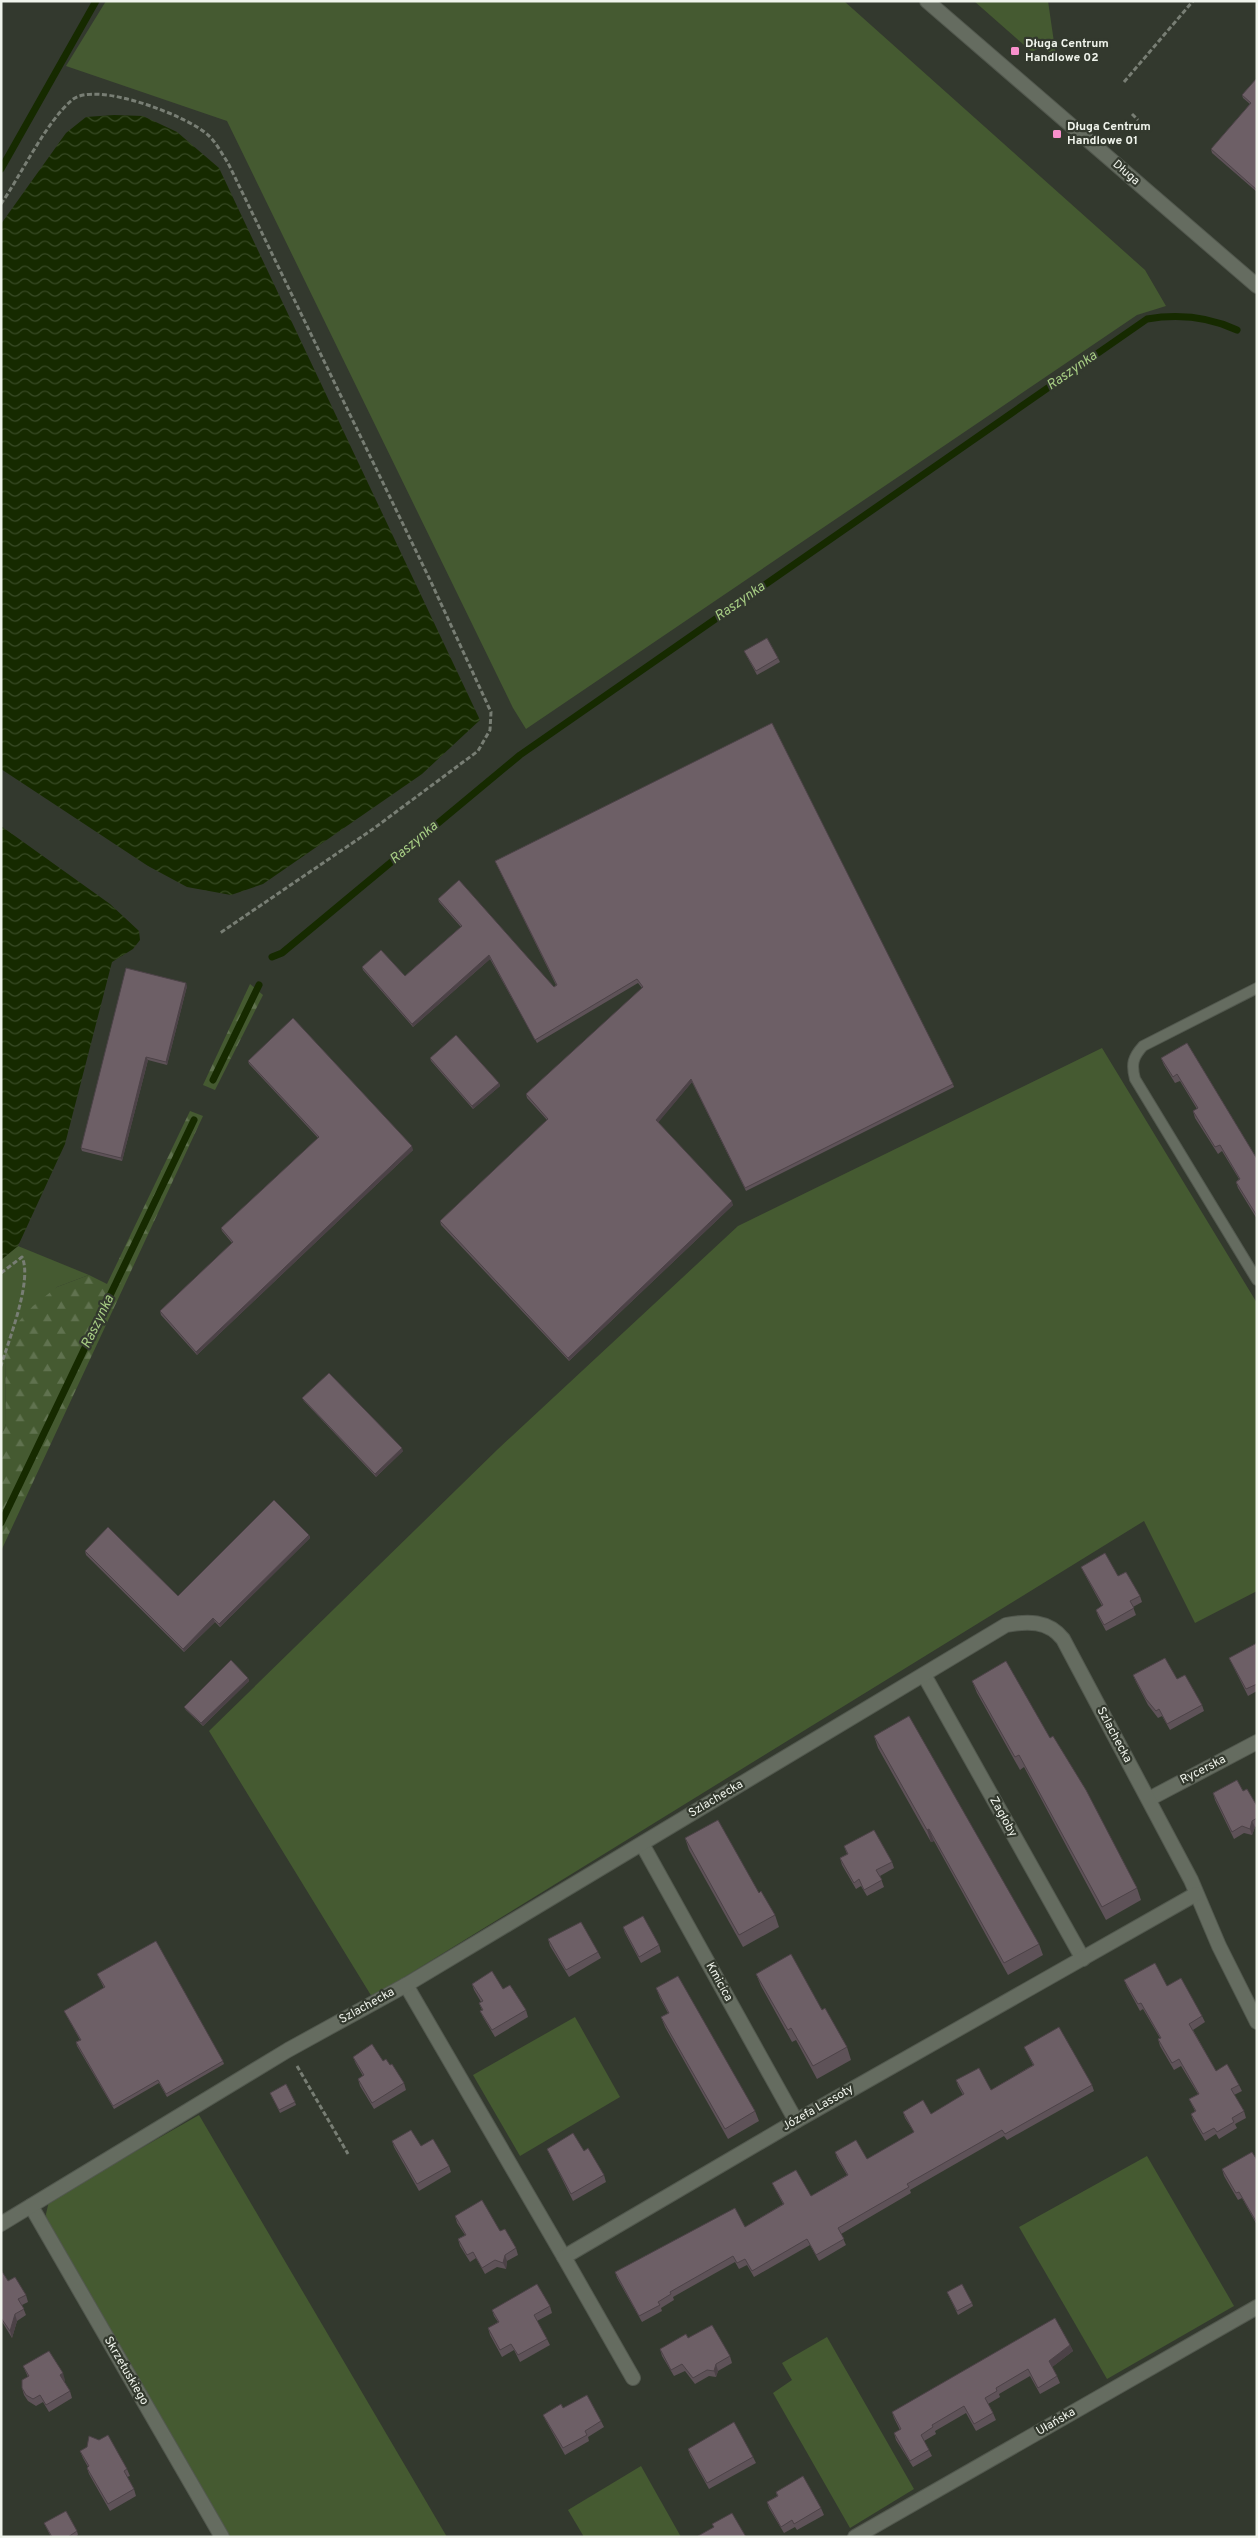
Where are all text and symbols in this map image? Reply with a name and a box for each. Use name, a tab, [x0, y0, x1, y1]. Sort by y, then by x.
place label: Długa Centrum Handlowe 02	[1025, 36, 1109, 66]
marker: Długa Centrum Handlowe 02	[1009, 45, 1021, 57]
place label: Długa Centrum Handlowe 01	[1067, 119, 1151, 149]
marker: Długa Centrum Handlowe 01	[1051, 128, 1063, 140]
street label: Długa	[1109, 157, 1143, 189]
water label: Raszynka	[1044, 347, 1101, 394]
water label: Raszynka	[712, 578, 769, 625]
water label: Raszynka	[387, 818, 442, 868]
water label: Raszynka	[78, 1292, 119, 1352]
street label: Szlachecka	[1093, 1704, 1135, 1766]
street label: Rycerska	[1177, 1752, 1229, 1788]
street label: Szlachecka	[686, 1776, 746, 1822]
street label: Zagłoby	[985, 1794, 1021, 1840]
street label: Kmicica	[702, 1960, 736, 2004]
street label: Szlachecka	[336, 1984, 398, 2028]
street label: Józefa Lassoty	[779, 2081, 857, 2135]
street label: Skrzetuskiego	[100, 2334, 152, 2408]
street label: Ułańska	[1034, 2404, 1078, 2440]

